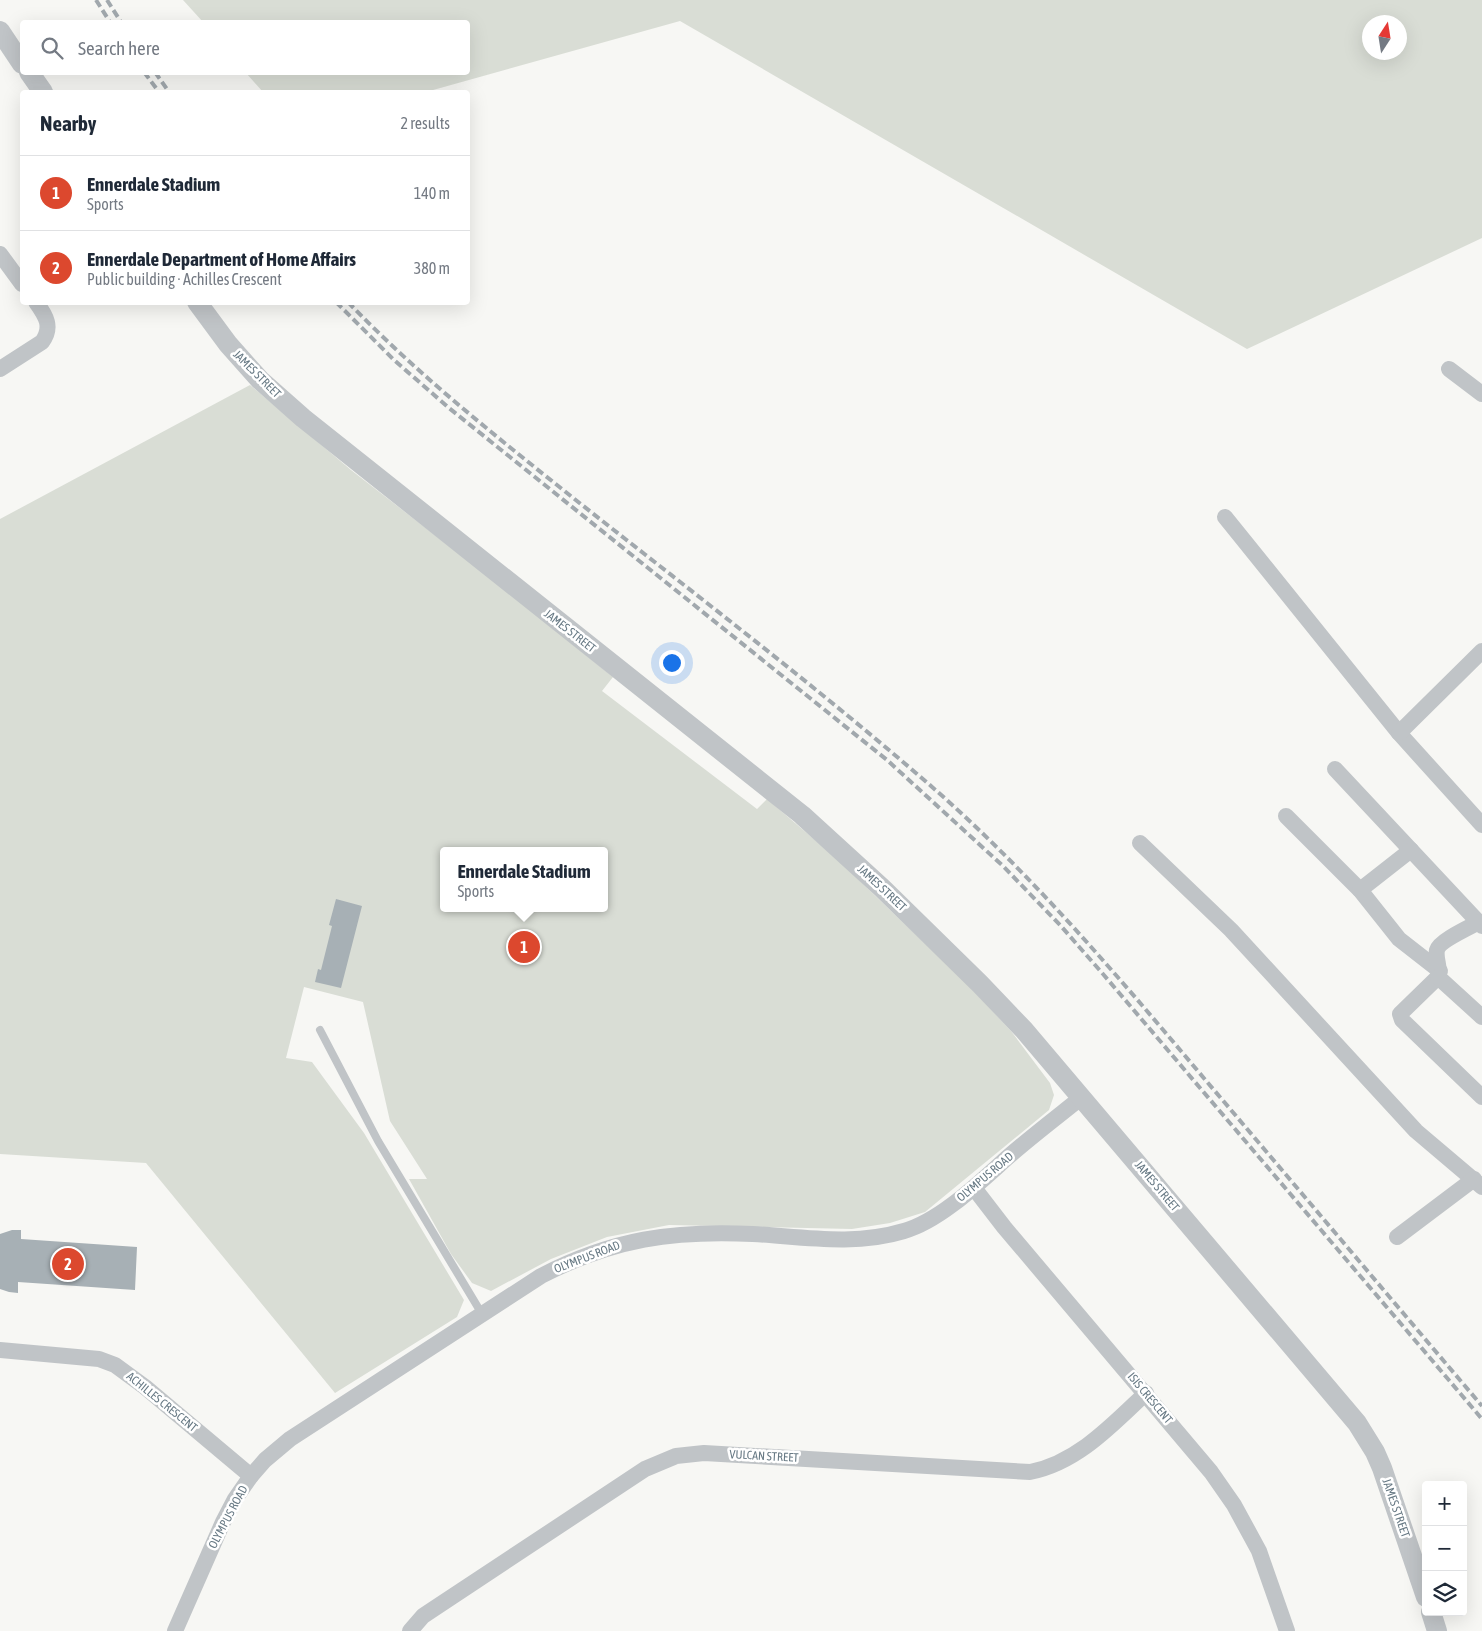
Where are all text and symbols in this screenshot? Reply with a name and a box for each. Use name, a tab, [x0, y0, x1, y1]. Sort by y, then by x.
north arrow	[1362, 15, 1407, 60]
search box	[20, 20, 470, 75]
icon: search	[38, 34, 66, 62]
text: Search here	[78, 37, 160, 59]
text: Nearby	[40, 111, 96, 135]
text: 2 results	[400, 114, 450, 132]
text: Ennerdale Stadium	[87, 173, 220, 195]
text: 1	[52, 184, 60, 202]
text: 140 m	[414, 184, 450, 202]
text: Sports	[87, 195, 124, 213]
text: Ennerdale Department of Home Affairs	[87, 248, 356, 270]
text: 2	[52, 259, 60, 277]
text: 380 m	[414, 259, 450, 277]
text: Public building · Achilles Crescent	[87, 270, 282, 288]
street label: JAMES STREET	[230, 347, 284, 401]
street label: JAMES STREET	[542, 607, 599, 656]
your location	[659, 650, 685, 676]
popup	[440, 847, 608, 912]
text: Ennerdale Stadium	[457, 860, 591, 882]
street label: JAMES STREET	[855, 862, 910, 915]
text: Sports	[457, 882, 494, 900]
pin: 1	[508, 928, 540, 966]
street label: OLYMPUS ROAD	[954, 1149, 1016, 1205]
street label: JAMES STREET	[1132, 1158, 1183, 1215]
street label: OLYMPUS ROAD	[552, 1238, 622, 1276]
pin: 2	[52, 1245, 84, 1283]
street label: ACHILLES CRESCENT	[124, 1369, 201, 1435]
street label: ISIS CRESCENT	[1125, 1370, 1176, 1427]
street label: VULCAN STREET	[729, 1447, 800, 1465]
street label: JAMES STREET	[1379, 1477, 1413, 1540]
map controls	[1422, 1481, 1467, 1616]
button: +	[1422, 1481, 1467, 1526]
street label: OLYMPUS ROAD	[206, 1483, 251, 1551]
button: −	[1422, 1526, 1467, 1571]
button: layers	[1422, 1571, 1467, 1616]

